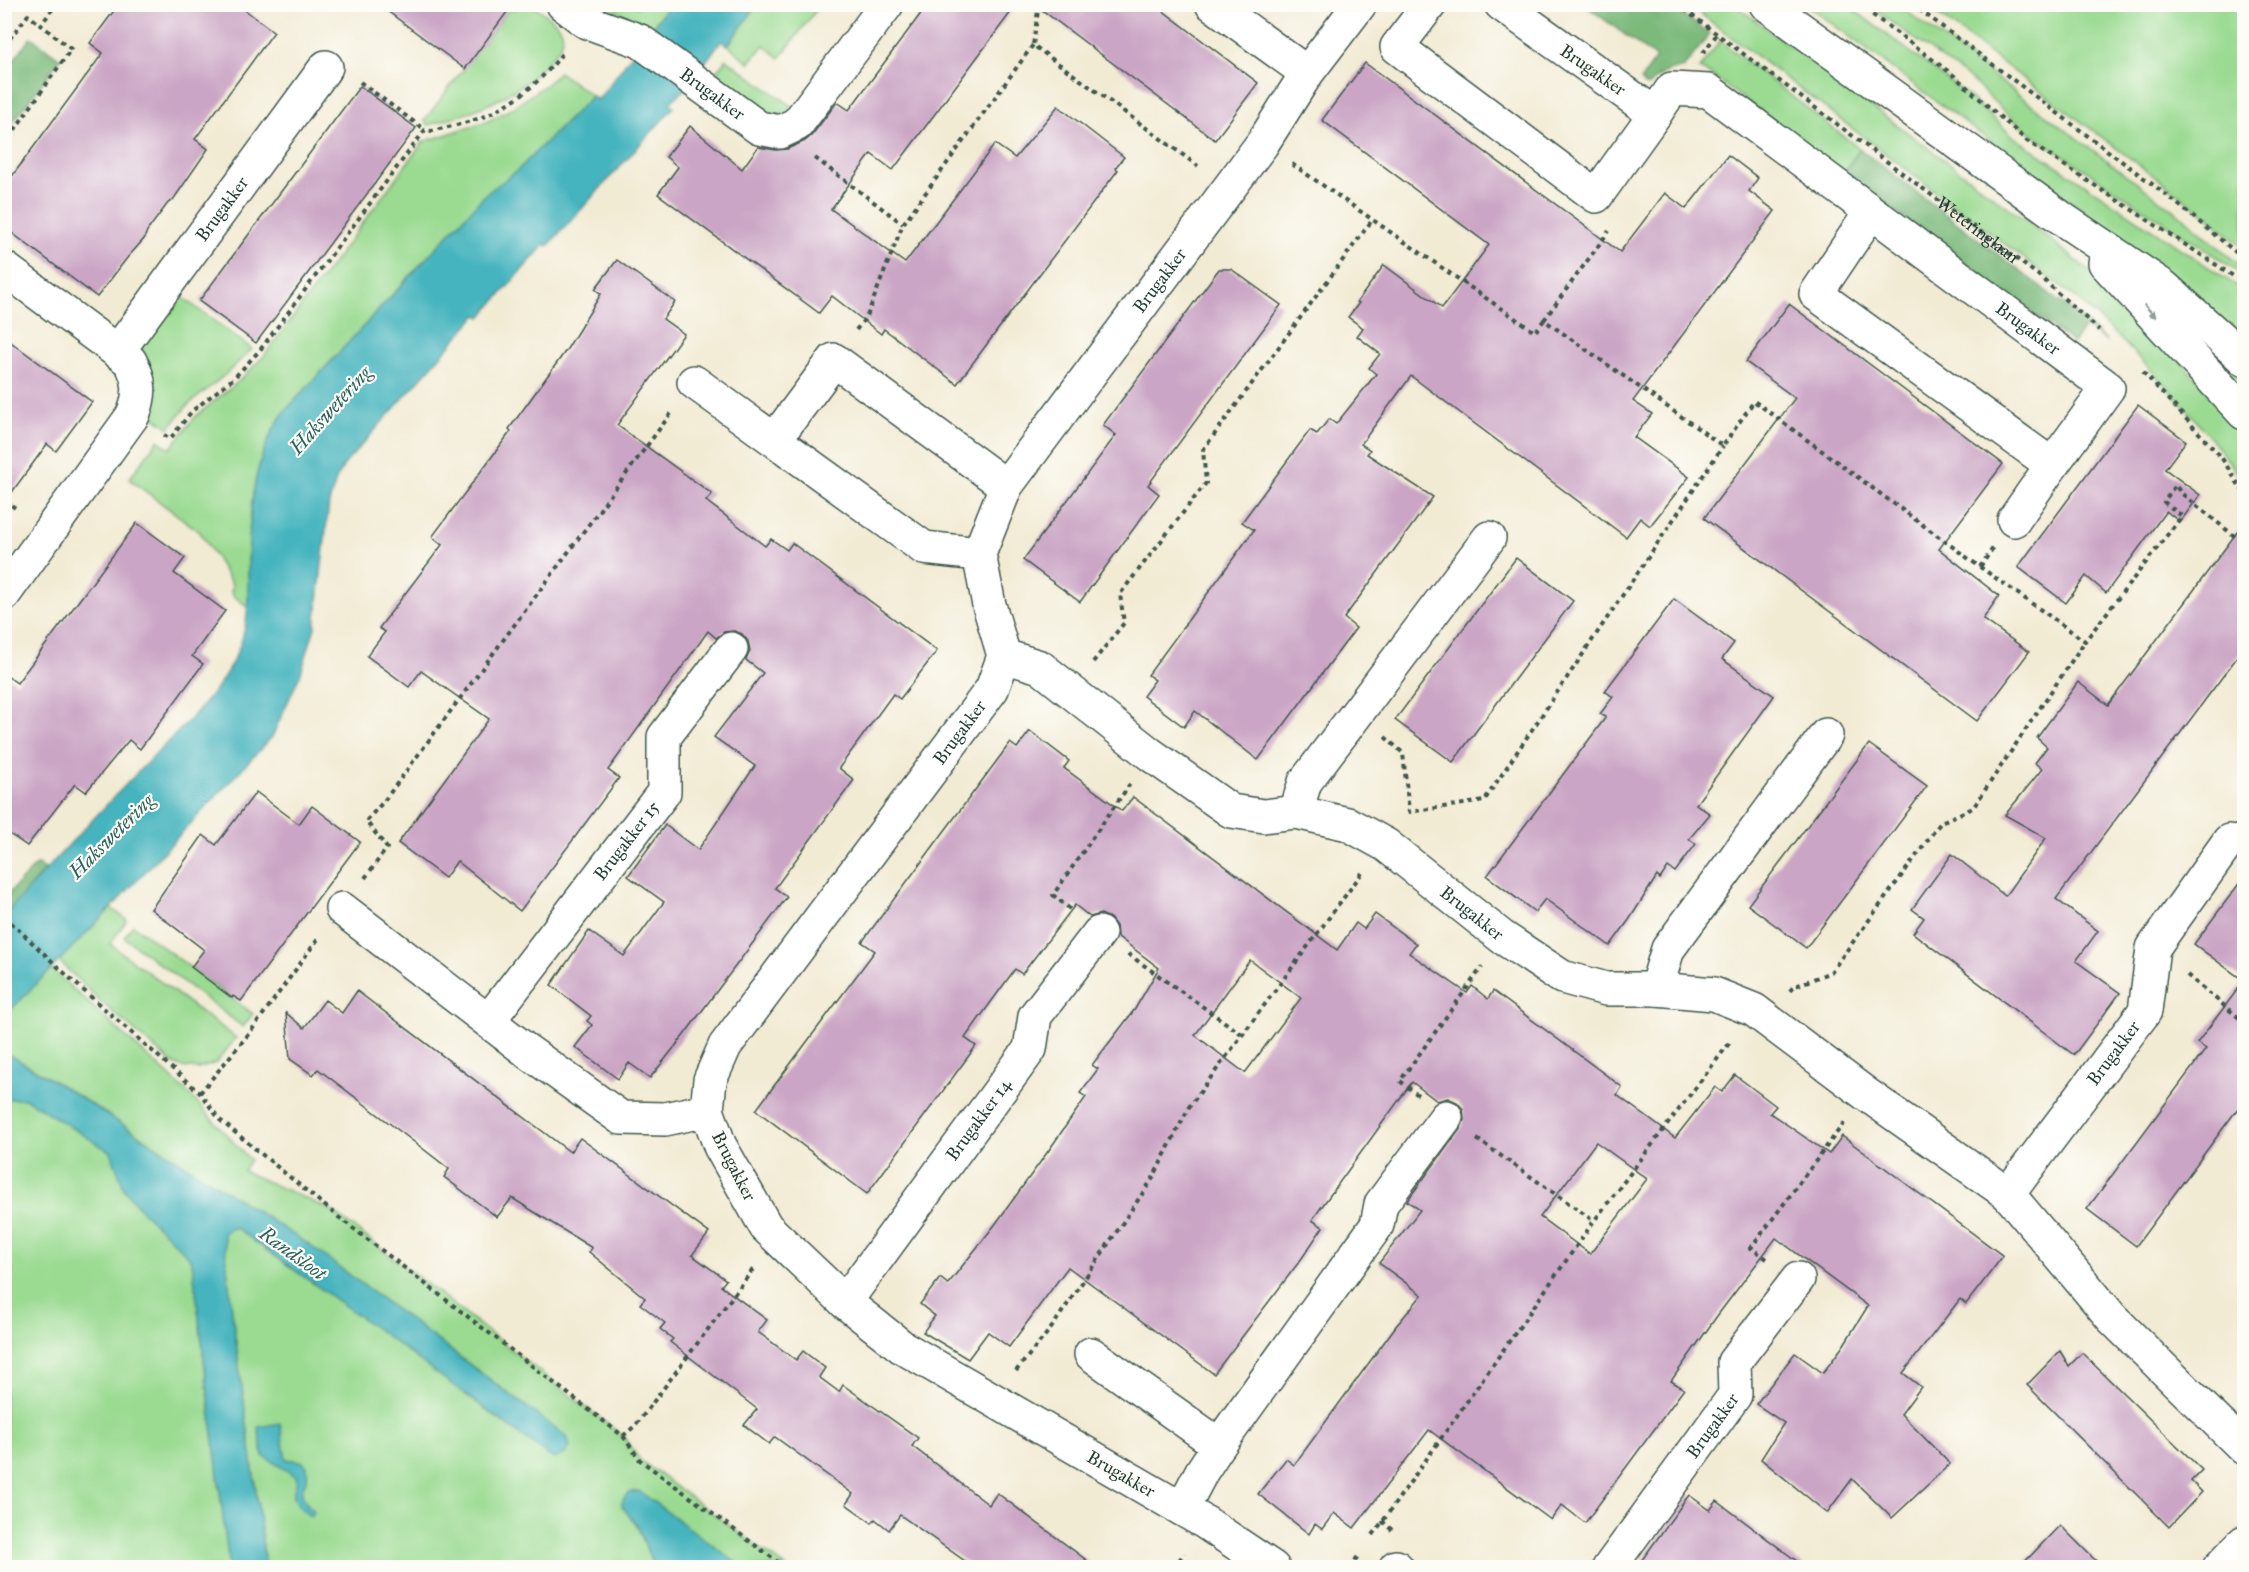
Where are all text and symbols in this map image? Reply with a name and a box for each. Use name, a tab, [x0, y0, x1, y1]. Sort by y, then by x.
street label: Brugakker	[1555, 39, 1630, 102]
street label: Brugakker	[676, 63, 749, 125]
street label: Brugakker	[191, 172, 253, 246]
street label: Weteringlaan	[1932, 192, 2023, 268]
street label: Brugakker	[1128, 244, 1191, 317]
street label: Brugakker	[1991, 297, 2065, 360]
one-way arrow	[2143, 304, 2157, 319]
water label: Hakswetering	[283, 360, 377, 460]
street label: Brugakker	[928, 695, 991, 769]
water label: Hakswetering	[63, 787, 160, 884]
street label: Brugakker 15	[589, 796, 664, 885]
street label: Brugakker	[1436, 881, 1508, 945]
street label: Brugakker	[2082, 1016, 2145, 1090]
street label: Brugakker 14	[941, 1073, 1016, 1165]
street label: Brugakker	[706, 1128, 761, 1205]
water label: Randsloot	[254, 1220, 333, 1286]
street label: Brugakker	[1682, 1389, 1744, 1463]
street label: Brugakker	[1082, 1446, 1159, 1503]

